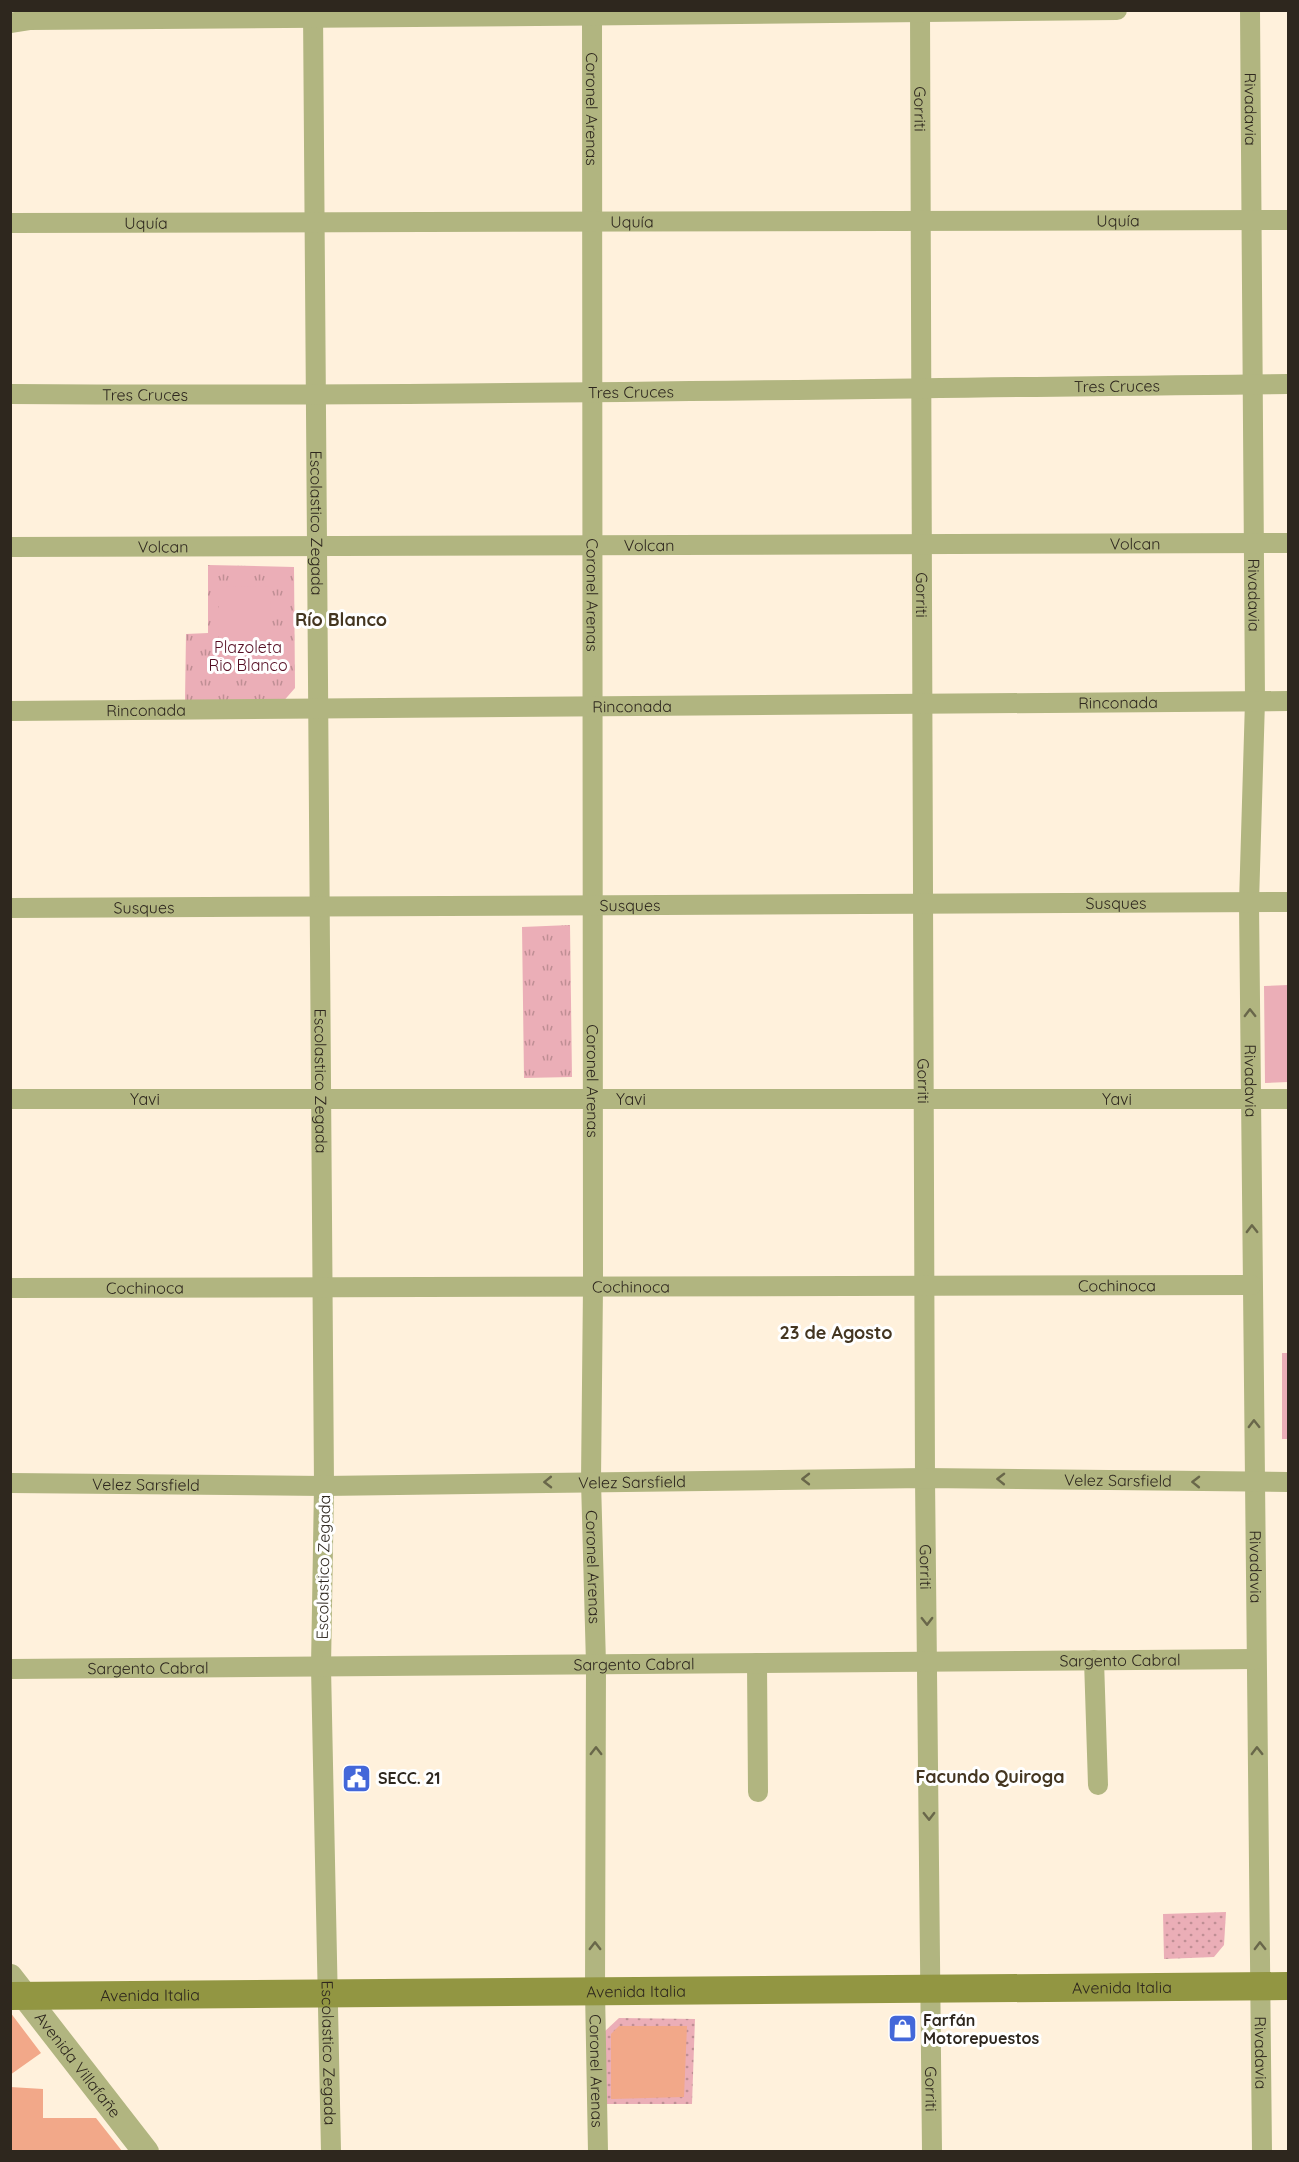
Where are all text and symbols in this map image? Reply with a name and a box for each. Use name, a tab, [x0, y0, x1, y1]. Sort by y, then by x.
street label: Coronel Arenas	[582, 52, 602, 166]
street label: Rivadavia	[1240, 72, 1261, 146]
street label: Gorriti	[910, 86, 930, 132]
street label: Uquía	[1096, 210, 1140, 230]
street label: Uquía	[610, 211, 654, 232]
street label: Uquía	[124, 213, 168, 233]
street label: Tres Cruces	[1074, 375, 1160, 396]
street label: Tres Cruces	[588, 381, 674, 402]
street label: Tres Cruces	[102, 384, 188, 405]
street label: Escolastico Zegada	[306, 450, 327, 596]
street label: Volcan	[1110, 533, 1160, 554]
street label: Volcan	[624, 535, 674, 555]
street label: Volcan	[138, 536, 188, 557]
street label: Coronel Arenas	[582, 538, 603, 652]
street label: Rivadavia	[1244, 558, 1264, 632]
street label: Gorriti	[912, 572, 932, 618]
district label: Río Blanco	[295, 608, 387, 631]
park label: Plazoleta Rio Blanco	[208, 637, 288, 675]
street label: Rinconada	[1078, 692, 1158, 713]
street label: Rinconada	[592, 696, 672, 716]
street label: Rinconada	[106, 700, 186, 720]
street label: Susques	[1085, 893, 1147, 913]
street label: Susques	[599, 895, 661, 915]
street label: Susques	[113, 897, 175, 918]
street label: Escolastico Zegada	[310, 1008, 332, 1154]
one-way arrow	[1244, 1008, 1256, 1017]
street label: Coronel Arenas	[583, 1024, 603, 1138]
street label: Rivadavia	[1240, 1044, 1261, 1118]
street label: Gorriti	[914, 1058, 934, 1104]
street label: Yavi	[130, 1089, 160, 1109]
street label: Yavi	[616, 1089, 646, 1109]
street label: Yavi	[1102, 1089, 1132, 1109]
one-way arrow	[1246, 1224, 1258, 1233]
street label: Cochinoca	[1078, 1275, 1156, 1295]
street label: Cochinoca	[592, 1276, 670, 1297]
street label: Cochinoca	[106, 1278, 184, 1298]
district label: 23 de Agosto	[780, 1321, 892, 1344]
one-way arrow	[1248, 1419, 1260, 1428]
street label: Velez Sarsfield	[1064, 1470, 1172, 1491]
street label: Velez Sarsfield	[578, 1471, 686, 1493]
one-way arrow	[801, 1473, 810, 1485]
one-way arrow	[996, 1473, 1005, 1485]
street label: Velez Sarsfield	[92, 1474, 200, 1495]
one-way arrow	[543, 1476, 552, 1488]
one-way arrow	[1191, 1476, 1200, 1488]
street label: Escolastico Zegada	[312, 1494, 334, 1640]
street label: Coronel Arenas	[582, 1510, 605, 1624]
street label: Rivadavia	[1246, 1530, 1266, 1604]
street label: Gorriti	[916, 1544, 936, 1590]
one-way arrow	[921, 1616, 933, 1625]
street label: Sargento Cabral	[1059, 1650, 1181, 1671]
street label: Sargento Cabral	[573, 1654, 695, 1674]
street label: Sargento Cabral	[87, 1657, 209, 1678]
one-way arrow	[590, 1747, 602, 1756]
one-way arrow	[1251, 1747, 1264, 1756]
public building icon: SECC. 21	[341, 1762, 373, 1794]
district label: Facundo Quiroga	[915, 1765, 1065, 1788]
place label: SECC. 21	[378, 1768, 441, 1788]
one-way arrow	[923, 1811, 935, 1820]
one-way arrow	[589, 1942, 601, 1951]
one-way arrow	[1254, 1942, 1266, 1951]
street label: Avenida Italia	[1072, 1977, 1172, 1998]
street label: Escolastico Zegada	[317, 1980, 340, 2126]
street label: Avenida Italia	[586, 1981, 686, 2001]
street label: Avenida Italia	[100, 1985, 200, 2005]
street label: Avenida Villafañe	[31, 2008, 126, 2122]
place label: Farfán Motorepuestos	[923, 2010, 1040, 2048]
shop icon: Farfán Motorepuestos	[886, 2013, 918, 2045]
street label: Coronel Arenas	[585, 2014, 608, 2128]
street label: Rivadavia	[1251, 2016, 1271, 2090]
street label: Gorriti	[921, 2066, 942, 2112]

